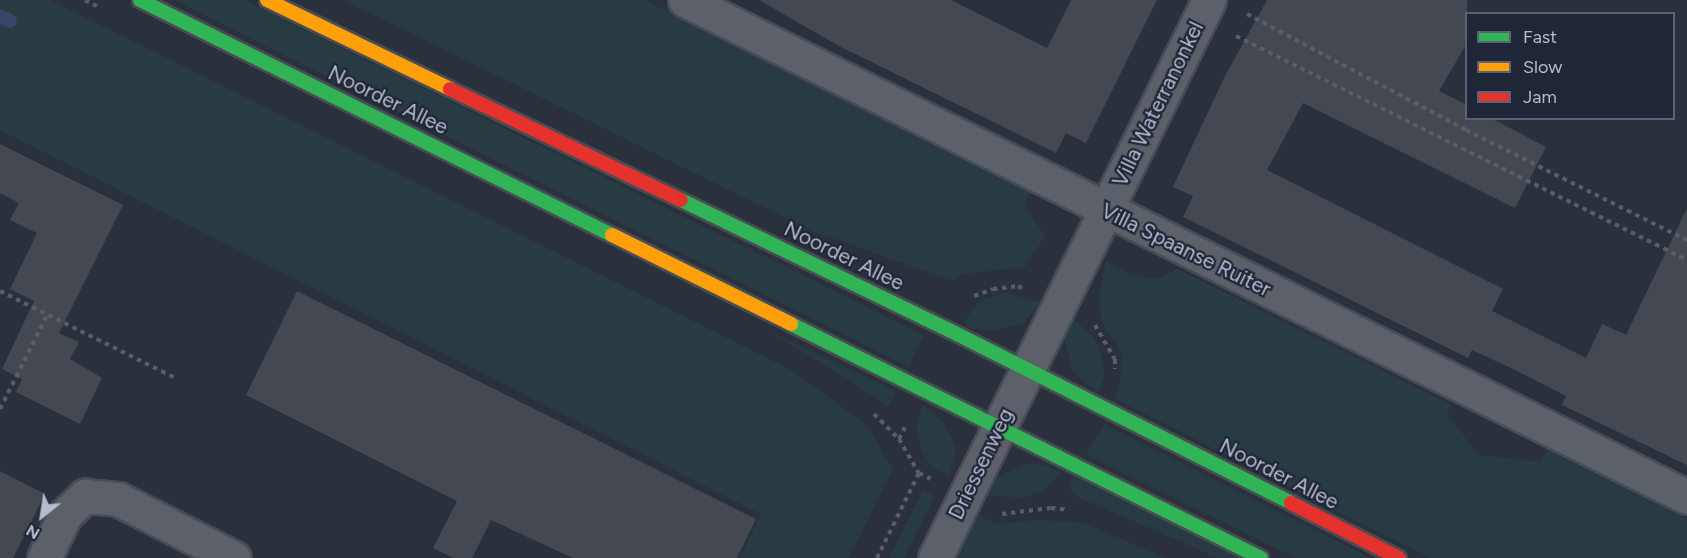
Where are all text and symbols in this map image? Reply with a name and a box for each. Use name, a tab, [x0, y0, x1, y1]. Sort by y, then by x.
legend	[1465, 12, 1675, 120]
street label: Villa Waterranonkel	[1107, 17, 1209, 191]
text: Fast	[1523, 26, 1557, 48]
text: Slow	[1523, 56, 1562, 78]
street label: Noorder Allee	[324, 60, 452, 140]
text: Jam	[1523, 86, 1557, 108]
street label: Villa Spaanse Ruiter	[1097, 198, 1275, 302]
street label: Noorder Allee	[780, 216, 908, 296]
street label: Driessenweg	[943, 404, 1019, 524]
street label: Noorder Allee	[1215, 433, 1343, 515]
north arrow	[12, 486, 72, 546]
text: N	[23, 521, 43, 543]

